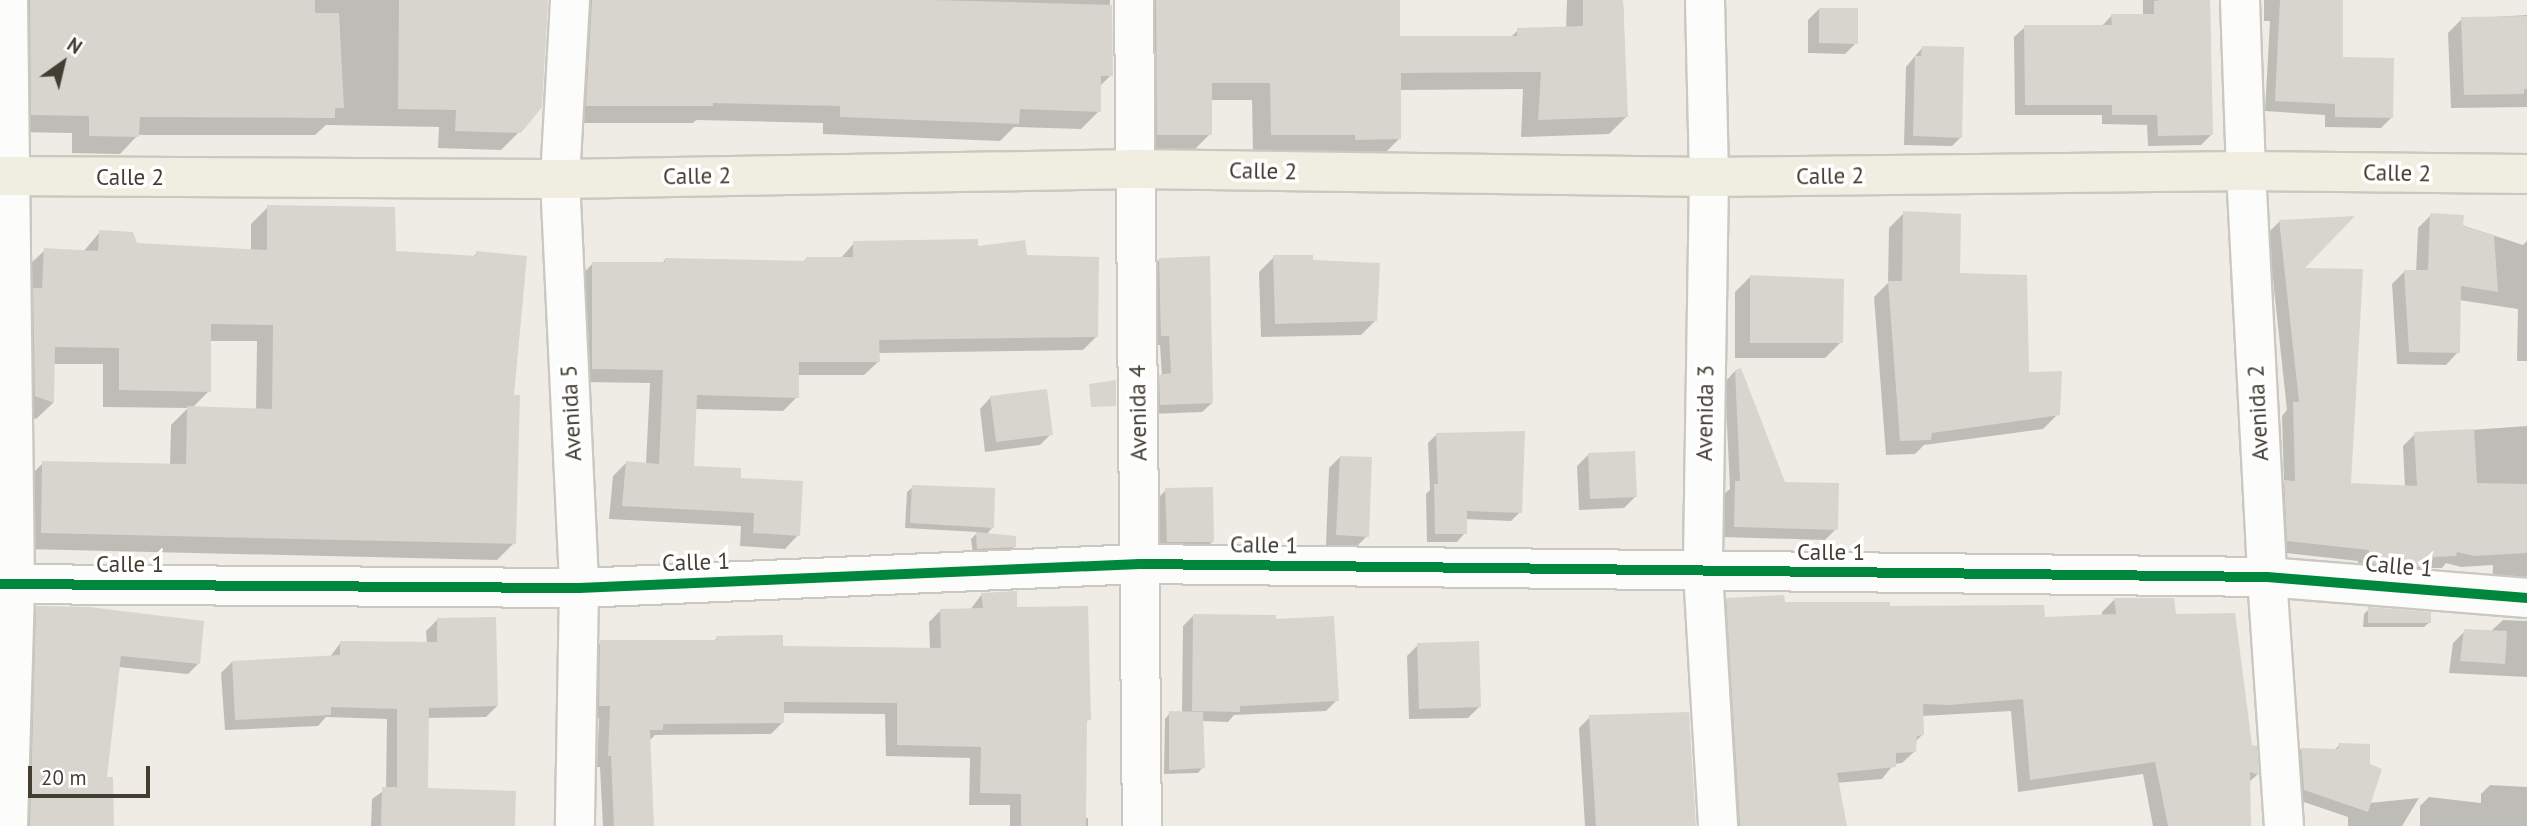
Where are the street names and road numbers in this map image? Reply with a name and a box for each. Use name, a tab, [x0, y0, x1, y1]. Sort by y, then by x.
street label: Calle 2	[1229, 157, 1297, 185]
street label: Calle 2	[2363, 159, 2431, 187]
street label: Calle 2	[663, 162, 731, 190]
street label: Calle 2	[1796, 162, 1864, 190]
street label: Calle 2	[96, 163, 164, 191]
street label: Avenida 5	[555, 364, 587, 462]
street label: Avenida 2	[2242, 364, 2274, 462]
street label: Avenida 4	[1123, 365, 1153, 461]
street label: Avenida 3	[1690, 365, 1720, 461]
street label: Calle 1	[1230, 531, 1298, 559]
street label: Calle 1	[1797, 538, 1865, 566]
street label: Calle 1	[662, 547, 730, 577]
street label: Calle 1	[2364, 549, 2434, 583]
street label: Calle 1	[96, 550, 164, 578]

